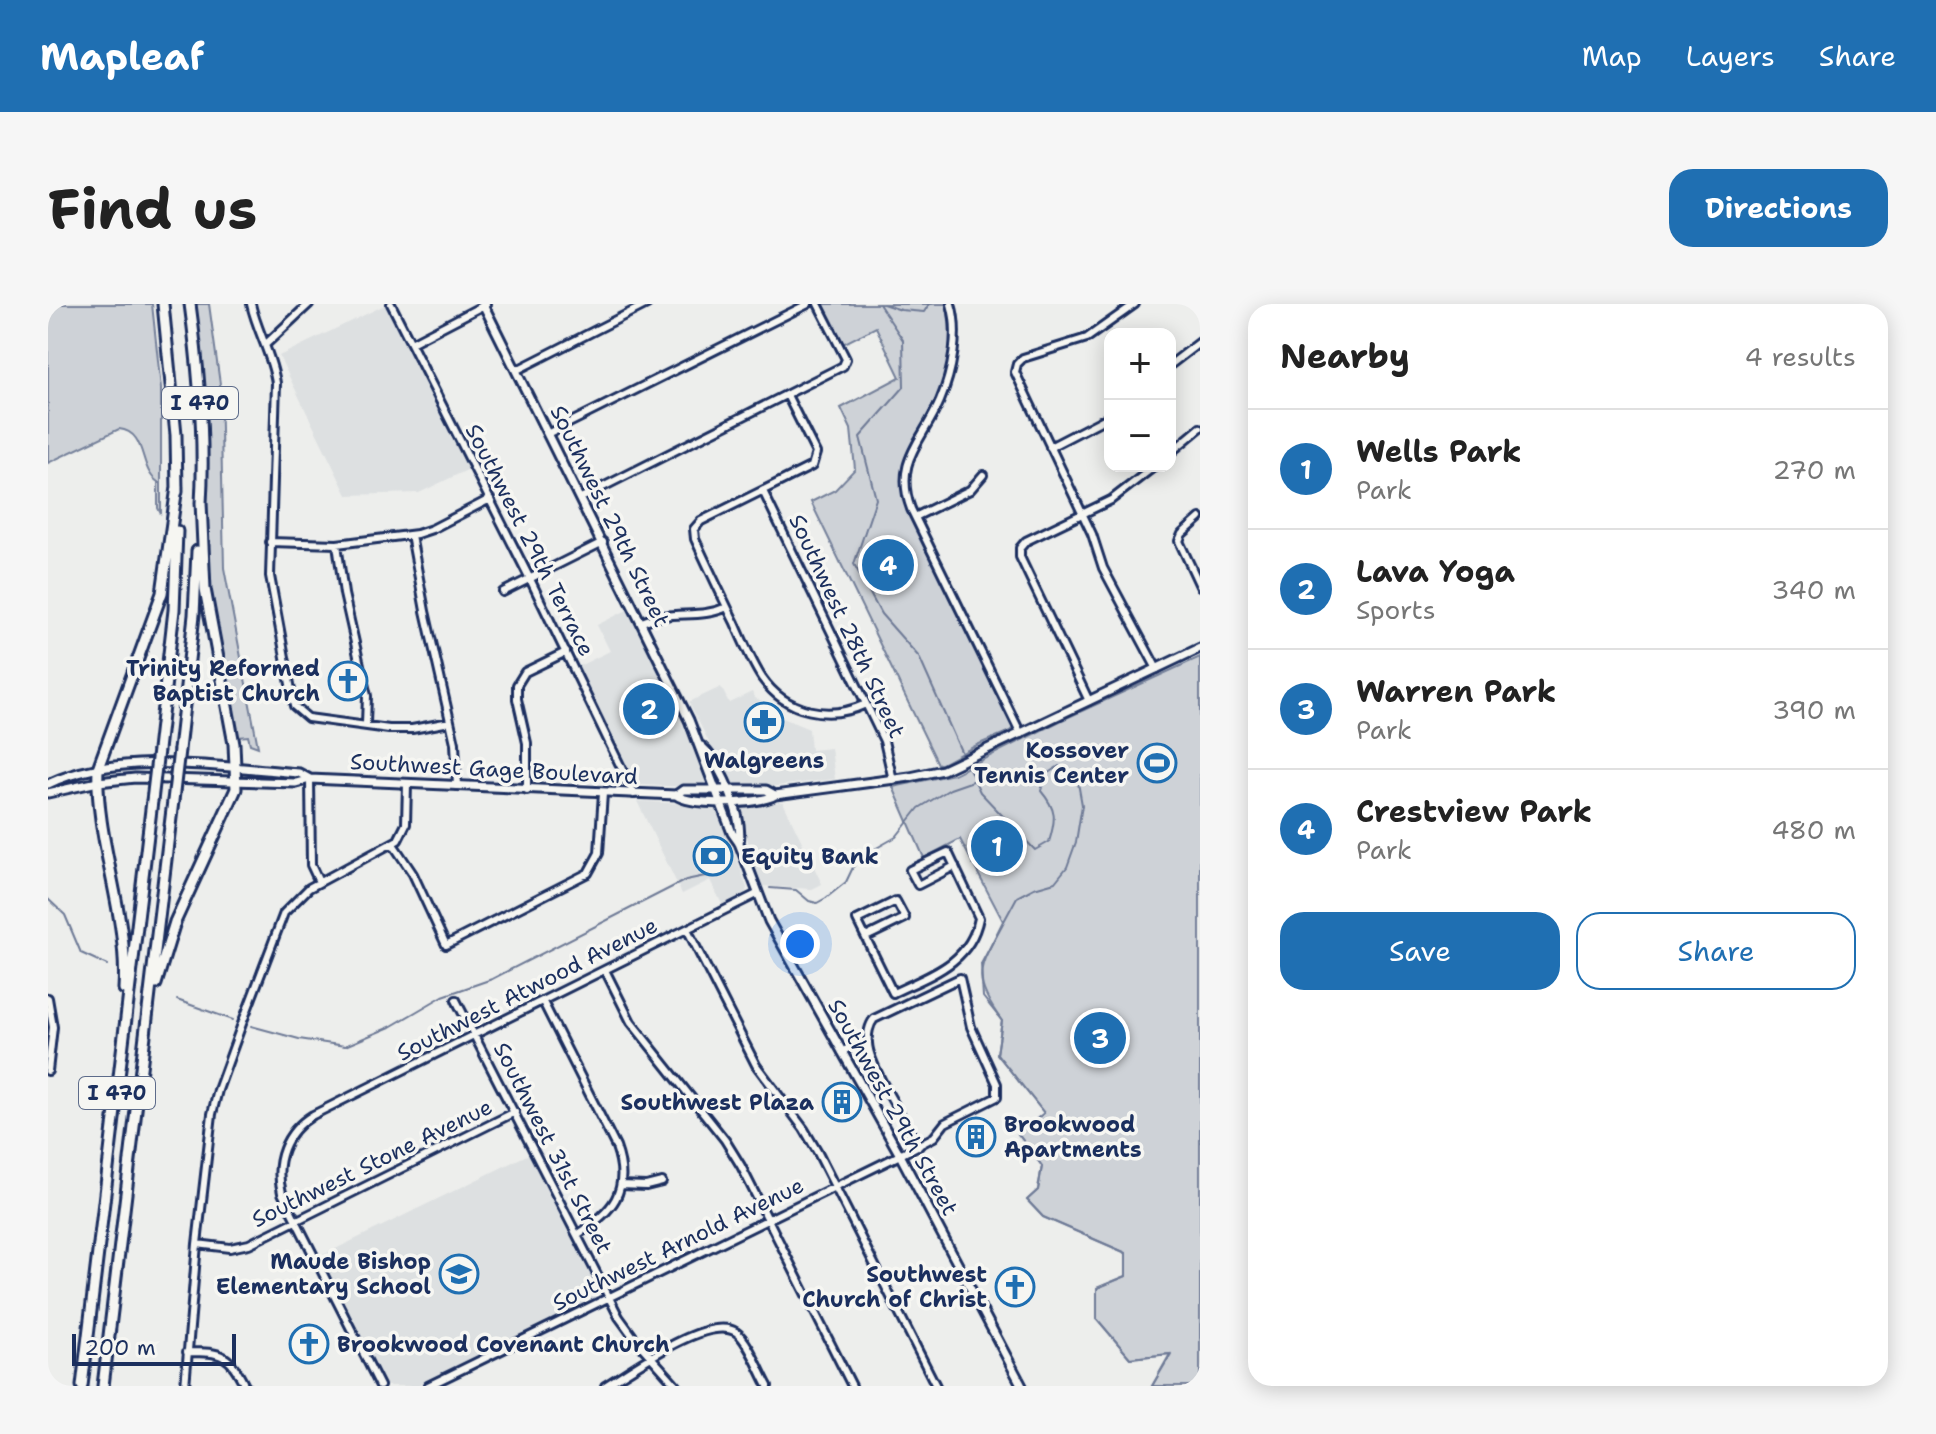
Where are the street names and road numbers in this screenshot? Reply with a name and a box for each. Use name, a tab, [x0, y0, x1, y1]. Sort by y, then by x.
road number: I 470	[162, 387, 238, 419]
street label: Southwest 29th Street	[544, 400, 676, 632]
street label: Southwest 29th Terrace	[459, 419, 601, 661]
street label: Southwest 28th Street	[782, 509, 912, 743]
street label: Southwest Gage Boulevard	[349, 747, 639, 791]
street label: Southwest Atwood Avenue	[392, 910, 662, 1068]
street label: Southwest 29th Street	[821, 994, 965, 1220]
street label: Southwest 31st Street	[487, 1037, 619, 1259]
road number: I 470	[79, 1077, 155, 1109]
street label: Southwest Stone Avenue	[247, 1092, 497, 1234]
street label: Southwest Arnold Avenue	[548, 1170, 808, 1318]

